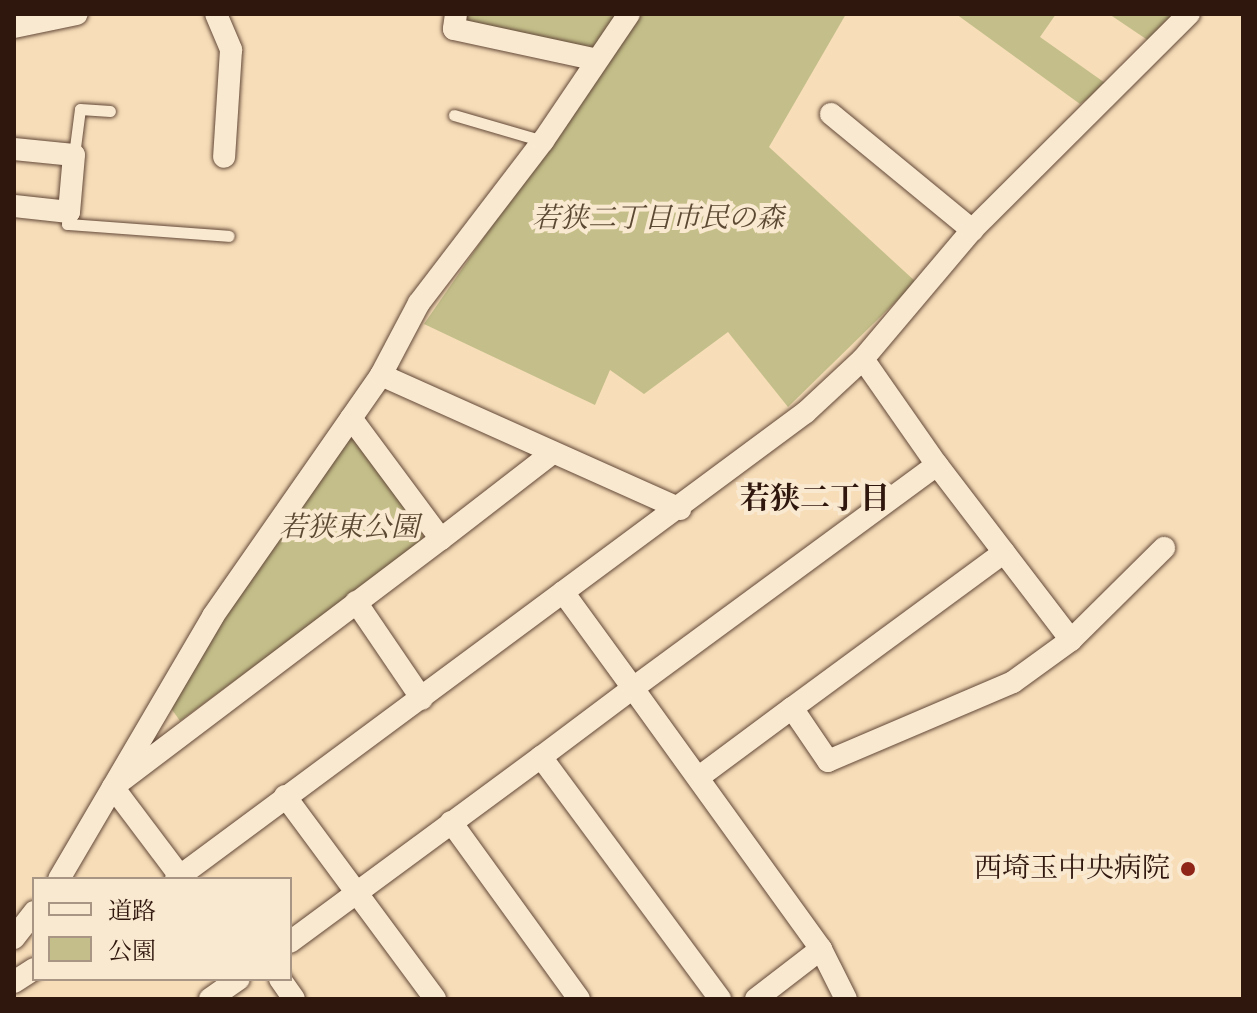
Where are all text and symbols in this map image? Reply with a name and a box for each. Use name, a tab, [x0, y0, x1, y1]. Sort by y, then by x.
park label: 若狭二丁目市民の森	[532, 202, 784, 236]
district label: 若狭二丁目	[740, 481, 890, 517]
park label: 若狭東公園	[279, 511, 419, 545]
place label: 西埼玉中央病院	[974, 852, 1170, 886]
marker: 西埼玉中央病院	[1177, 858, 1199, 880]
legend	[32, 877, 292, 981]
text: 道路	[108, 897, 156, 927]
text: 公園	[108, 937, 156, 967]

